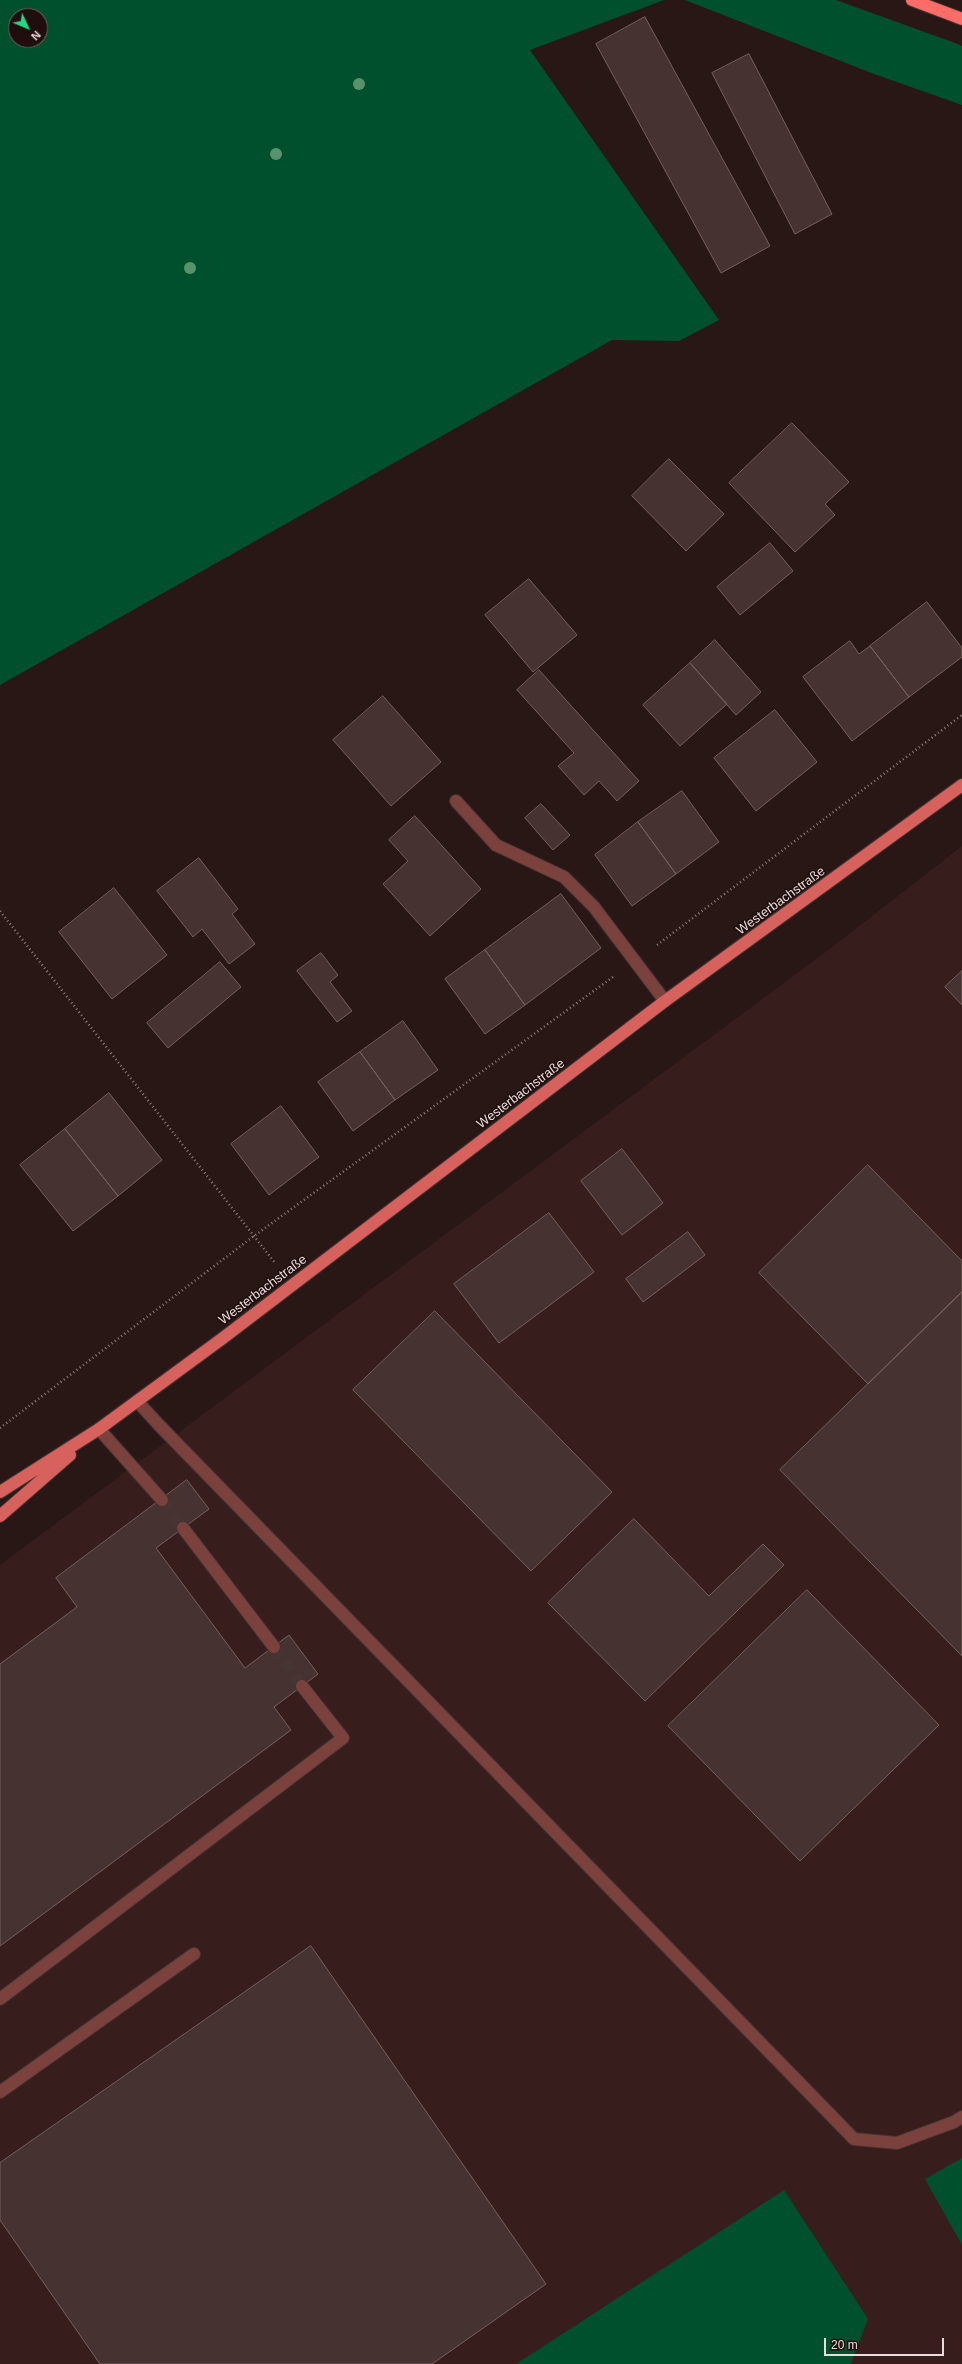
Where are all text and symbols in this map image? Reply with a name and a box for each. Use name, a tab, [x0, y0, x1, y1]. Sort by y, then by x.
north arrow	[8, 8, 48, 48]
text: N	[29, 29, 43, 43]
street label: Westerbachstraße	[734, 864, 828, 938]
street label: Westerbachstraße	[474, 1056, 568, 1132]
street label: Westerbachstraße	[216, 1252, 310, 1328]
scale bar	[826, 2330, 946, 2356]
text: 20 m	[831, 2338, 858, 2352]

